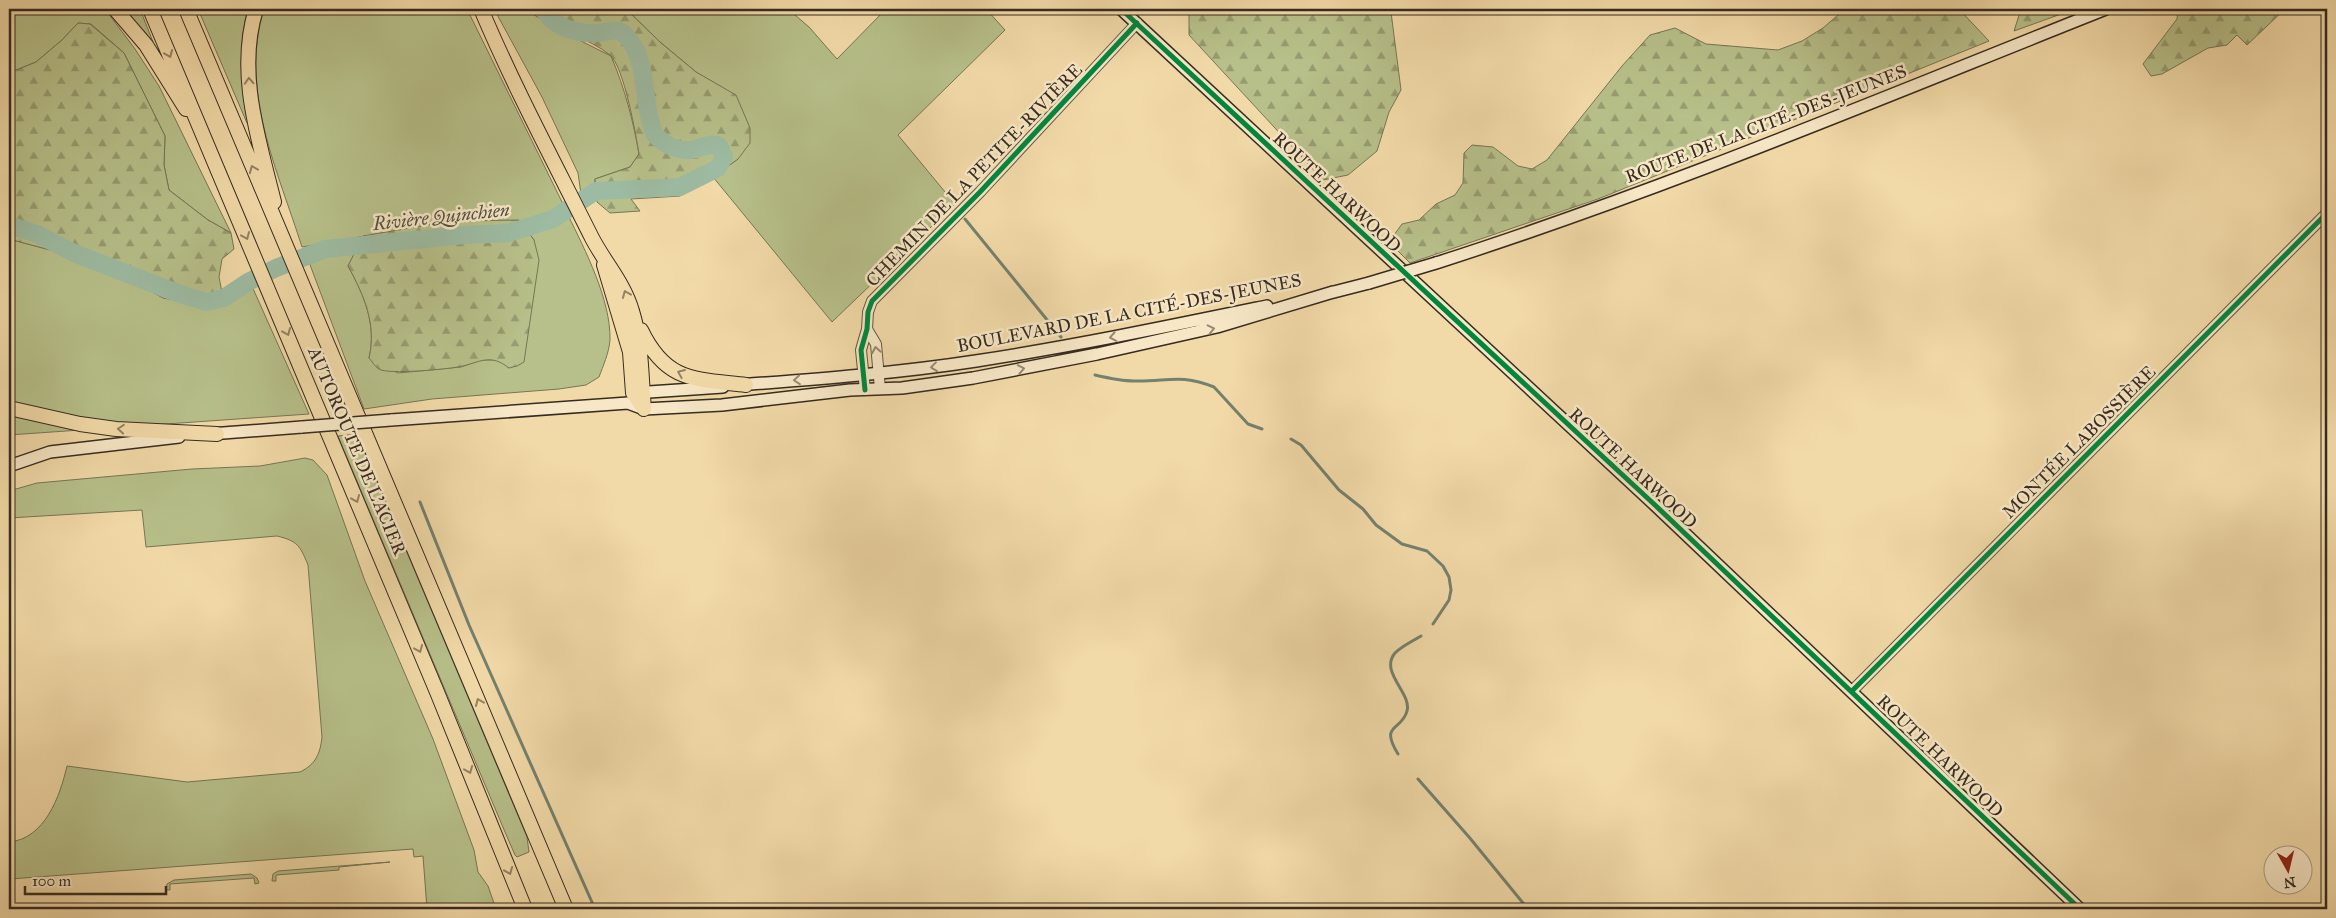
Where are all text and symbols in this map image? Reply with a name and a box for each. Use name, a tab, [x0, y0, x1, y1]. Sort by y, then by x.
one-way arrow	[163, 49, 174, 58]
street label: CHEMIN DE LA PETITE-RIVIÈRE	[860, 57, 1087, 291]
street label: ROUTE DE LA CITÉ-DES-JEUNES	[1621, 58, 1910, 189]
one-way arrow	[244, 77, 255, 85]
street label: ROUTE HARWOOD	[1268, 127, 1406, 257]
one-way arrow	[249, 166, 259, 174]
water label: Rivière Quinchien	[371, 198, 511, 235]
one-way arrow	[240, 231, 251, 240]
street label: BOULEVARD DE LA CITÉ-DES-JEUNES	[955, 267, 1303, 358]
one-way arrow	[621, 290, 632, 299]
one-way arrow	[1206, 324, 1215, 335]
one-way arrow	[280, 327, 291, 336]
one-way arrow	[1109, 332, 1118, 342]
street label: AUTOROUTE DE L'ACIER	[303, 343, 411, 560]
one-way arrow	[871, 345, 881, 354]
street label: MONTÉE LABOSSIÈRE	[1996, 359, 2160, 523]
one-way arrow	[930, 361, 938, 371]
one-way arrow	[1017, 364, 1026, 374]
one-way arrow	[677, 369, 686, 380]
one-way arrow	[793, 374, 801, 385]
street label: ROUTE HARWOOD	[1564, 403, 1702, 533]
one-way arrow	[116, 424, 124, 435]
one-way arrow	[350, 494, 360, 503]
one-way arrow	[413, 644, 423, 653]
street label: ROUTE HARWOOD	[1872, 690, 2008, 822]
one-way arrow	[475, 698, 486, 707]
one-way arrow	[462, 765, 473, 774]
north arrow	[2264, 846, 2314, 896]
scale bar	[25, 863, 166, 895]
one-way arrow	[504, 866, 514, 874]
text: 100 m	[32, 872, 72, 890]
text: N	[2283, 873, 2297, 892]

